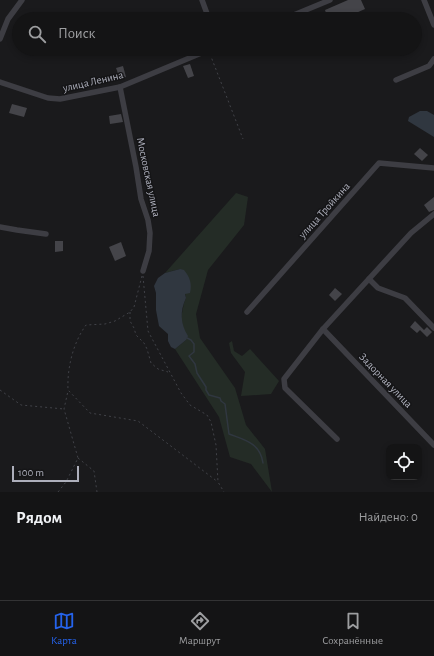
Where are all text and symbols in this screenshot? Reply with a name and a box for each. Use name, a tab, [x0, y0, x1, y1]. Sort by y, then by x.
search box	[12, 12, 422, 56]
icon: search	[26, 23, 48, 45]
text: Поиск	[58, 26, 96, 41]
street label: улица Ленина	[61, 69, 124, 94]
street label: Московская улица	[135, 136, 162, 218]
street label: улица Тройкина	[296, 180, 352, 241]
street label: Задорная улица	[357, 351, 414, 410]
map controls	[386, 444, 422, 480]
button: locate	[386, 444, 422, 480]
scale bar	[12, 464, 79, 483]
text: 100 m	[18, 467, 44, 478]
text: Рядом	[16, 509, 62, 526]
text: Найдено: 0	[359, 511, 418, 524]
tab: Карта	[51, 610, 77, 647]
tab: Маршрут	[179, 610, 220, 647]
tab: Сохранённые	[322, 610, 383, 647]

